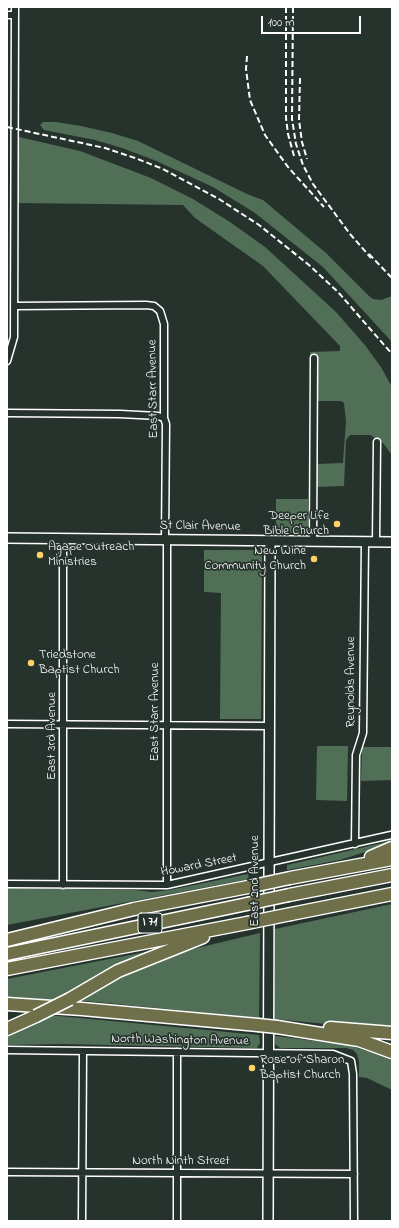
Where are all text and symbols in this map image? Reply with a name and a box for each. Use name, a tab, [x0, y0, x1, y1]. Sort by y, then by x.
scale bar	[263, 8, 363, 34]
text: 100 m	[268, 14, 295, 32]
street label: East Starr Avenue	[145, 339, 163, 439]
place label: Deeper Life Bible Church	[263, 509, 329, 540]
street label: St Clair Avenue	[159, 518, 241, 536]
marker: Deeper Life Bible Church	[332, 519, 342, 529]
place label: Agape Outreach Ministries	[48, 540, 134, 571]
place label: New Wine Community Church	[204, 544, 306, 575]
marker: Agape Outreach Ministries	[35, 550, 45, 560]
marker: New Wine Community Church	[309, 554, 319, 564]
street label: Reynolds Avenue	[344, 636, 360, 728]
place label: Triedstone Baptist Church	[39, 648, 119, 679]
marker: Triedstone Baptist Church	[26, 658, 36, 668]
street label: East Starr Avenue	[148, 662, 164, 762]
street label: East 3rd Avenue	[45, 692, 61, 780]
street label: East 2nd Avenue	[248, 835, 264, 927]
street label: Howard Street	[160, 851, 238, 881]
road number: I 71	[138, 913, 162, 933]
street label: North Washington Avenue	[111, 1032, 249, 1050]
place label: Rose of Sharon Baptist Church	[260, 1053, 344, 1084]
marker: Rose of Sharon Baptist Church	[247, 1063, 257, 1073]
street label: North Ninth Street	[132, 1154, 230, 1170]

